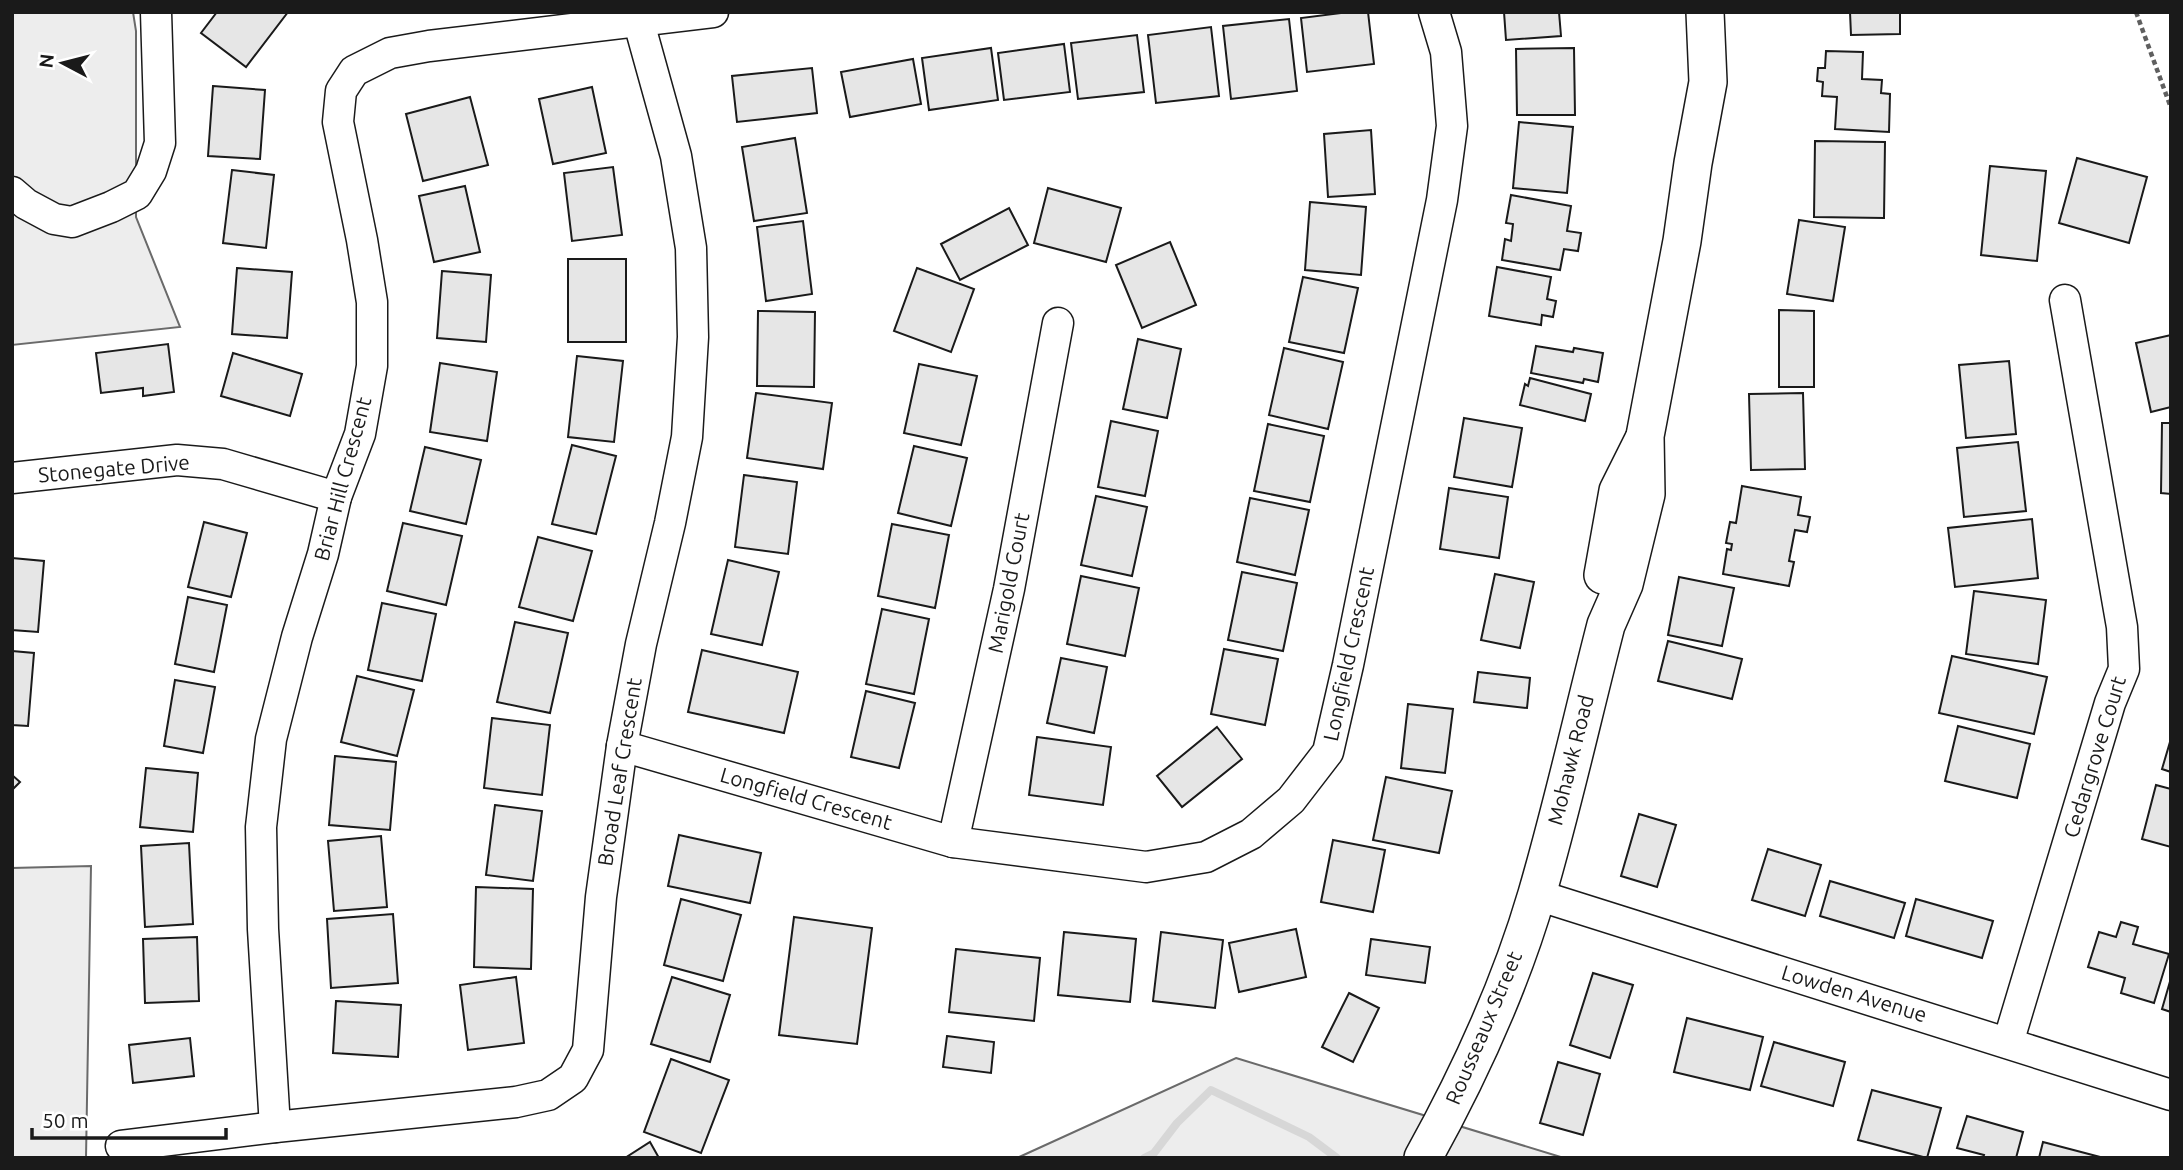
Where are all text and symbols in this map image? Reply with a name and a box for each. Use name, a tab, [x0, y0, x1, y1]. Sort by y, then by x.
north arrow	[28, 28, 98, 98]
text: N	[34, 53, 58, 69]
street label: Briar Hill Crescent	[309, 394, 375, 563]
street label: Stonegate Drive	[37, 449, 191, 487]
street label: Marigold Court	[983, 511, 1033, 655]
street label: Longfield Crescent	[1318, 565, 1378, 743]
street label: Cedargrove Court	[2058, 673, 2130, 840]
street label: Broad Leaf Crescent	[592, 676, 646, 868]
street label: Mohawk Road	[1542, 692, 1598, 827]
street label: Longfield Crescent	[718, 762, 895, 834]
street label: Rousseaux Street	[1440, 947, 1526, 1108]
street label: Lowden Avenue	[1779, 960, 1930, 1027]
scale bar	[32, 1096, 226, 1140]
text: 50 m	[42, 1108, 89, 1132]

